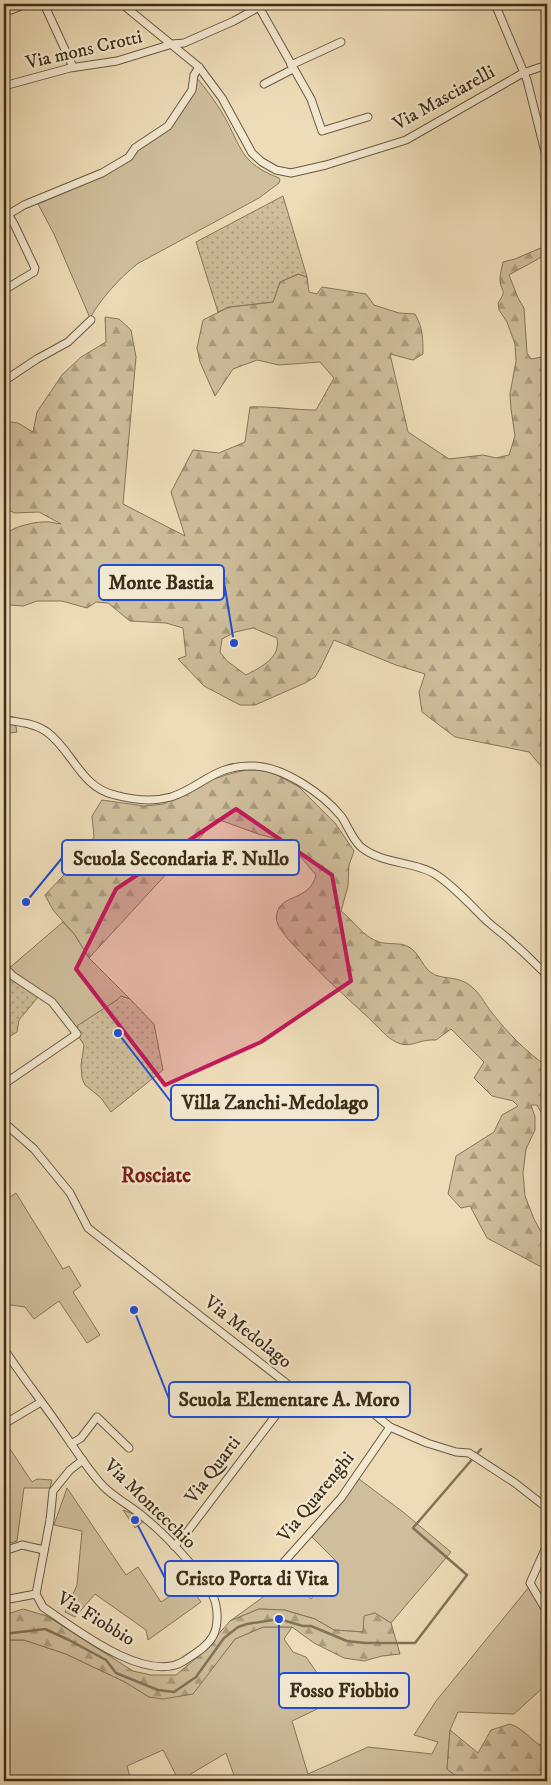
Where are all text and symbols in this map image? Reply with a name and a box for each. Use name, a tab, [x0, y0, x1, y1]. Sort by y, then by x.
street label: Via mons Crotti	[23, 25, 144, 75]
street label: Via Masciarelli	[388, 60, 499, 136]
callout: Monte Bastia	[99, 565, 224, 600]
text: Monte Bastia	[109, 571, 214, 596]
callout: Scuola Secondaria F. Nullo	[62, 840, 299, 875]
text: Scuola Secondaria F. Nullo	[73, 847, 289, 872]
callout: Villa Zanchi-Medolago	[171, 1085, 378, 1120]
text: Villa Zanchi-Medolago	[181, 1091, 368, 1116]
district label: Rosciate	[121, 1163, 191, 1189]
street label: Via Medolago	[199, 1290, 296, 1373]
callout: Scuola Elementare A. Moro	[169, 1382, 410, 1417]
text: Scuola Elementare A. Moro	[178, 1388, 400, 1413]
street label: Via Quarti	[180, 1432, 246, 1509]
street label: Via Quarenghi	[272, 1447, 359, 1547]
street label: Via Montecchio	[98, 1454, 201, 1554]
callout: Cristo Porta di Vita	[165, 1561, 338, 1596]
text: Cristo Porta di Vita	[176, 1567, 329, 1592]
street label: Via Fiobbio	[52, 1586, 139, 1651]
callout: Fosso Fiobbio	[279, 1673, 409, 1708]
text: Fosso Fiobbio	[289, 1679, 399, 1704]

